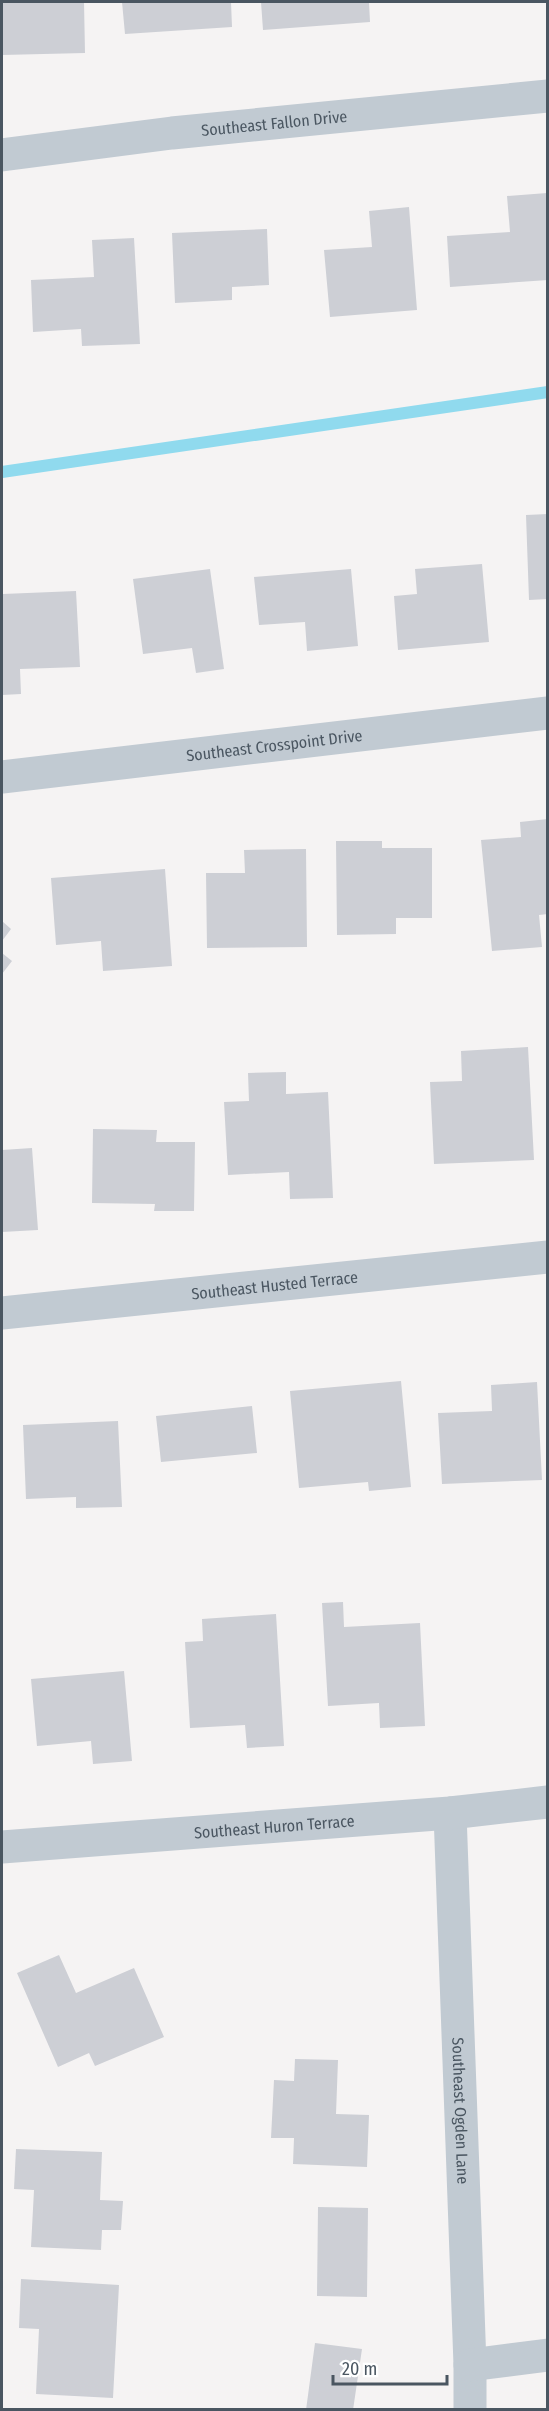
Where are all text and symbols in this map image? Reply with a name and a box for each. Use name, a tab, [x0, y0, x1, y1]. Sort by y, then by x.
street label: Southeast Fallon Drive	[200, 106, 348, 140]
street label: Southeast Crosspoint Drive	[185, 725, 363, 765]
street label: Southeast Husted Terrace	[190, 1267, 359, 1303]
street label: Southeast Huron Terrace	[193, 1811, 355, 1842]
street label: Southeast Ogden Lane	[449, 2037, 473, 2185]
scale bar	[333, 2348, 447, 2386]
text: 20 m	[342, 2358, 377, 2380]

